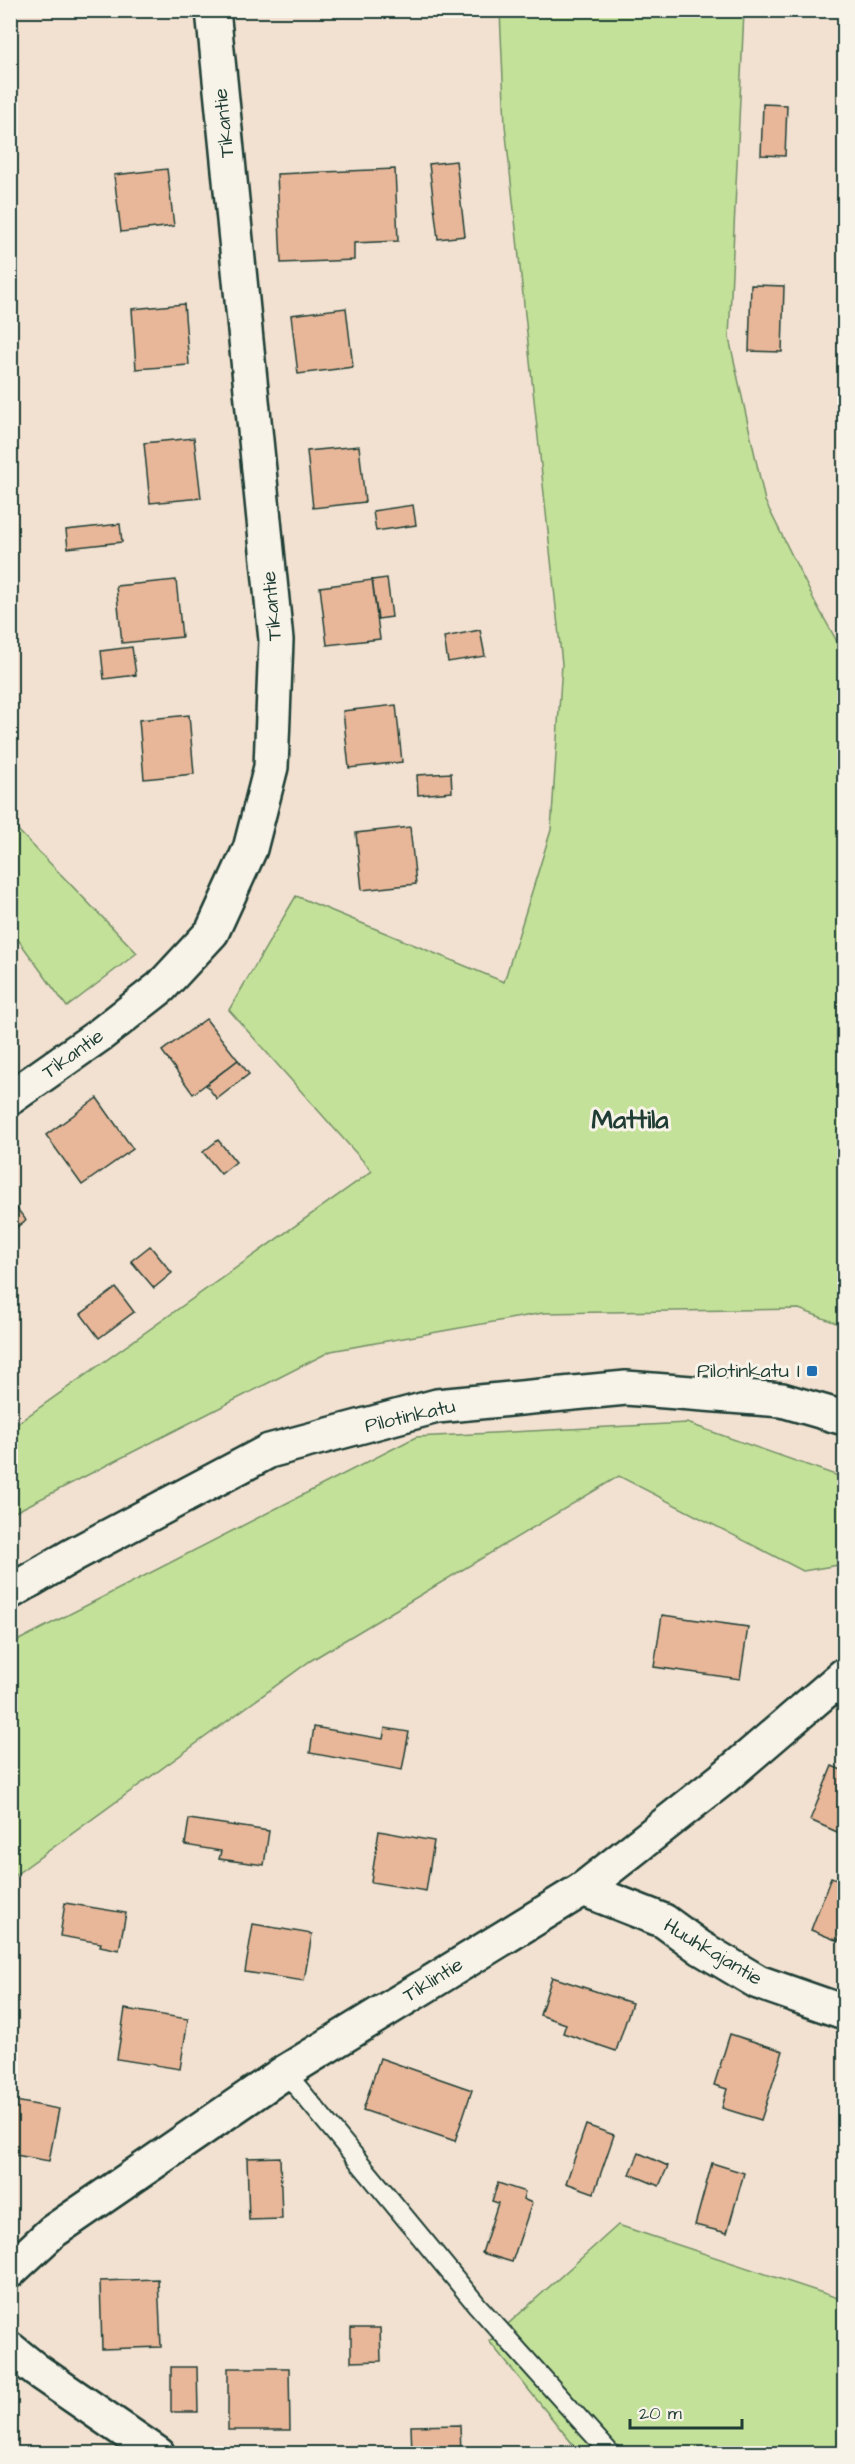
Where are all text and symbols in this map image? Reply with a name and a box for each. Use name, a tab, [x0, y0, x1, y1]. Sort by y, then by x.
street label: Tikantie	[206, 87, 242, 159]
street label: Tikantie	[255, 570, 289, 642]
street label: Tikantie	[36, 1022, 110, 1086]
district label: Mattila	[591, 1102, 669, 1138]
place label: Pilotinkatu I	[697, 1357, 800, 1385]
marker: Pilotinkatu I	[805, 1364, 819, 1378]
street label: Pilotinkatu	[362, 1392, 458, 1440]
street label: Huuhkajantie	[658, 1912, 768, 1993]
street label: Tiklintie	[398, 1951, 469, 2009]
scale bar	[630, 2392, 742, 2430]
text: 20 m	[639, 2401, 682, 2426]

